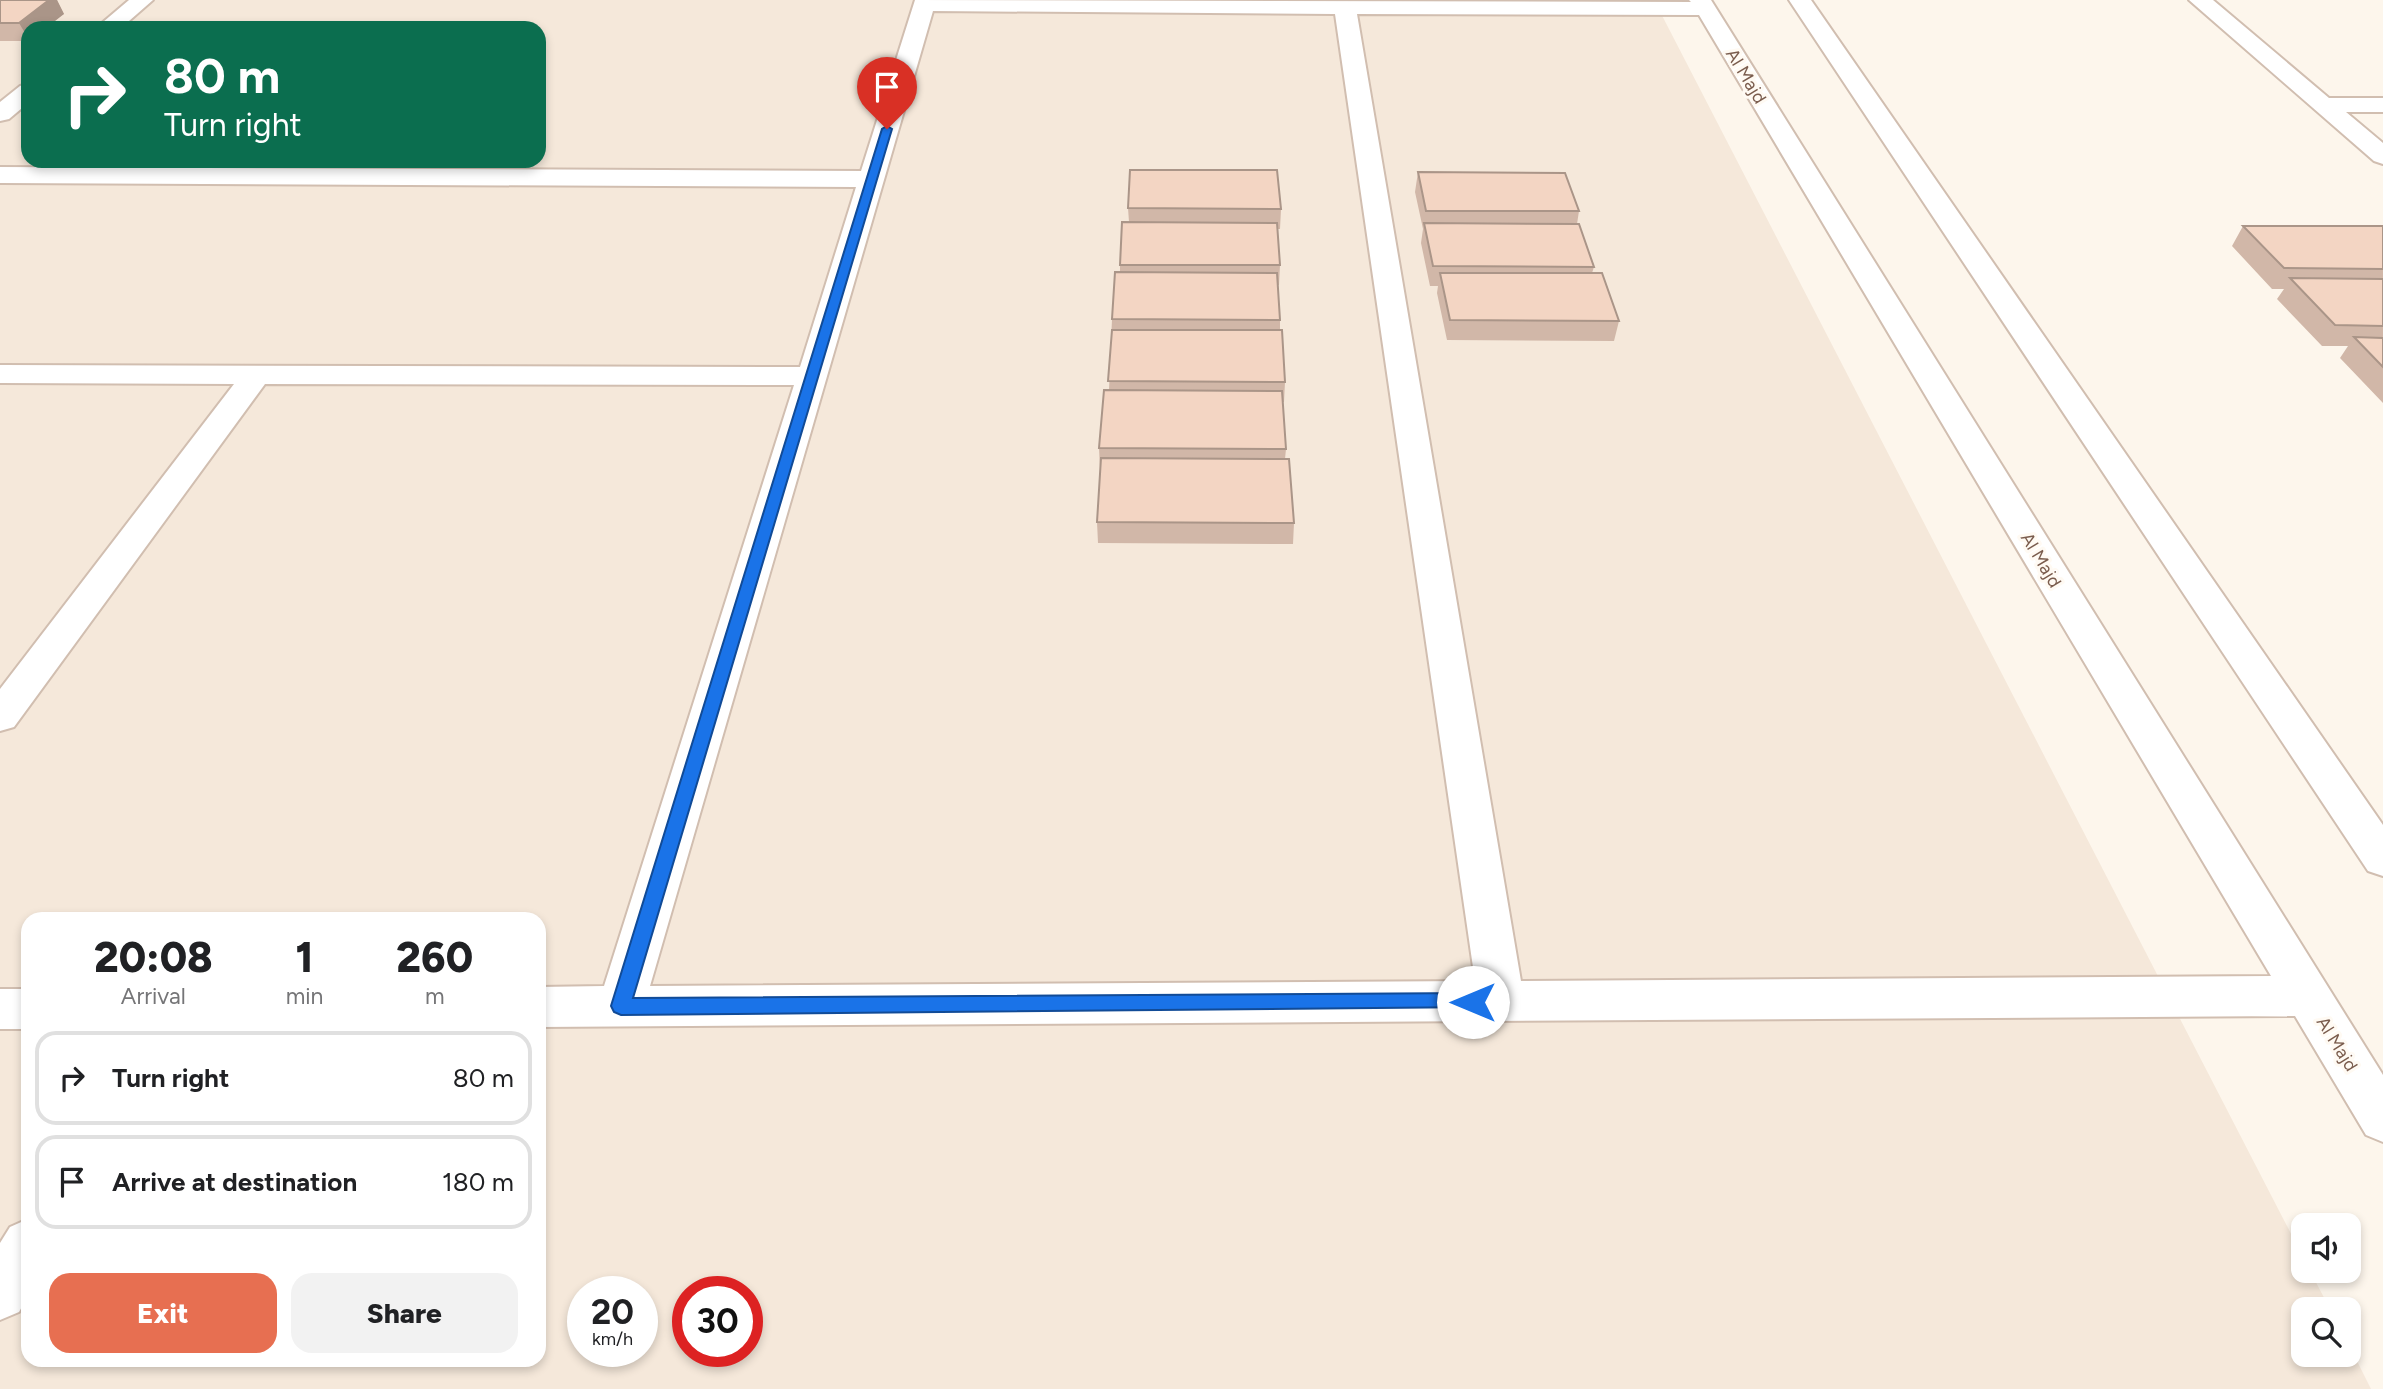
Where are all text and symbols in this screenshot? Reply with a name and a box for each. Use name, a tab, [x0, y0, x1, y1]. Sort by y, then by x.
street label: Al Majd	[1721, 44, 1771, 108]
text: 80 m	[164, 46, 280, 105]
icon: right	[49, 49, 140, 140]
pin	[857, 57, 917, 129]
icon: arrive	[868, 68, 906, 106]
text: Turn right	[164, 106, 302, 144]
street label: Al Majd	[2016, 528, 2066, 592]
text: 20:08	[94, 932, 213, 983]
text: 1	[296, 932, 313, 983]
text: 260	[396, 932, 473, 983]
position arrow	[1436, 965, 1510, 1039]
text: Arrival	[121, 982, 186, 1010]
text: min	[286, 982, 323, 1010]
text: m	[425, 982, 444, 1010]
street label: Al Majd	[2312, 1013, 2362, 1075]
icon: right	[53, 1059, 91, 1097]
text: Turn right	[112, 1062, 229, 1094]
text: 80 m	[453, 1062, 514, 1094]
icon: arrive	[53, 1163, 91, 1201]
text: Arrive at destination	[112, 1166, 357, 1198]
text: 180 m	[442, 1166, 514, 1198]
map controls	[2291, 1213, 2361, 1367]
button: sound	[2291, 1213, 2361, 1283]
button: Exit	[49, 1273, 277, 1353]
button: Share	[291, 1273, 518, 1353]
speed limit sign: 30	[672, 1276, 763, 1367]
text: 20	[591, 1291, 634, 1333]
button: search	[2291, 1297, 2361, 1367]
text: km/h	[592, 1328, 633, 1350]

